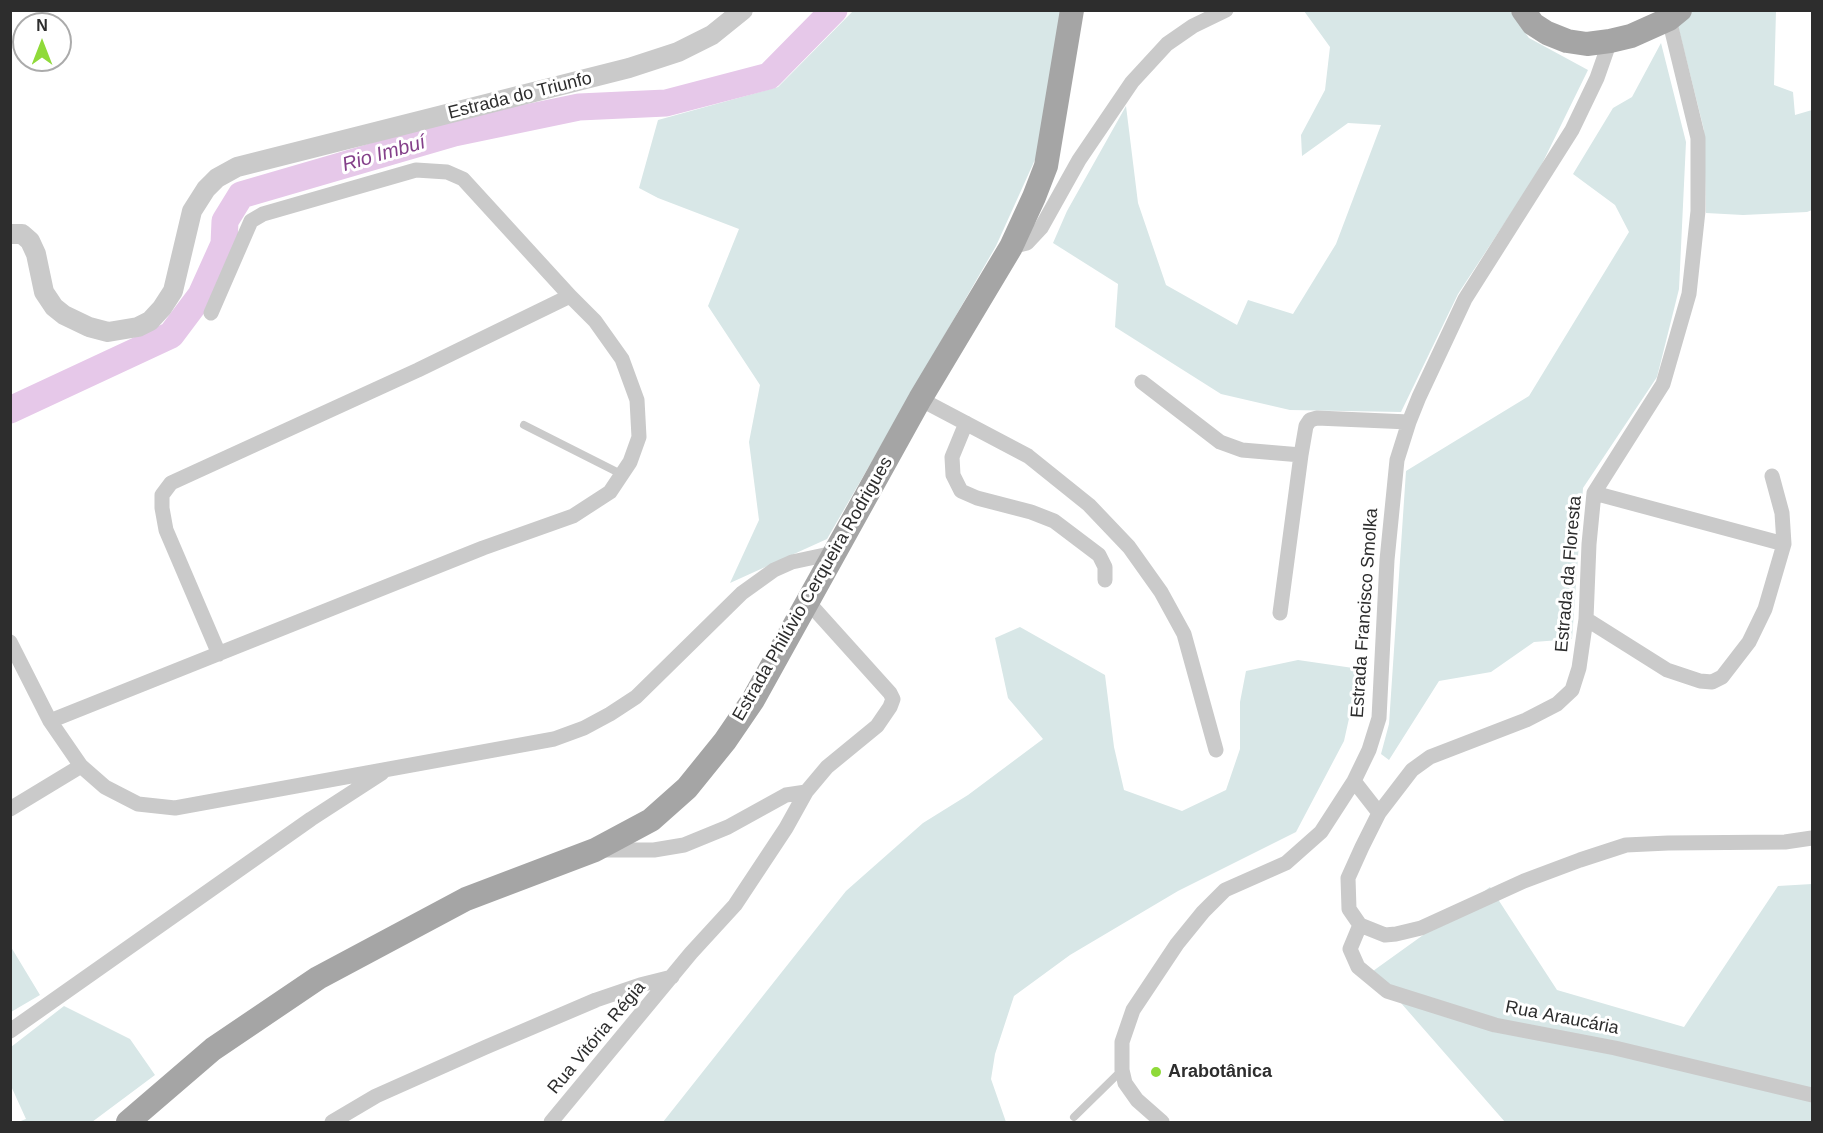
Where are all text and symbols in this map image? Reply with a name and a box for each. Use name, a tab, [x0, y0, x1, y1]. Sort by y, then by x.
north arrow	[12, 12, 72, 72]
text: N	[36, 17, 48, 34]
street label: Estrada do Triunfo	[446, 68, 594, 124]
water label: Rio Imbuí	[340, 131, 428, 177]
street label: Estrada Philúvio Cerqueira Rodrigues	[728, 453, 898, 725]
street label: Estrada da Floresta	[1551, 495, 1587, 653]
street label: Estrada Francisco Smolka	[1347, 507, 1383, 719]
street label: Rua Vitória Régia	[543, 977, 651, 1099]
street label: Rua Araucária	[1503, 996, 1621, 1040]
place label: Arabotânica	[1168, 1061, 1272, 1083]
marker: Arabotânica	[1149, 1065, 1163, 1079]

